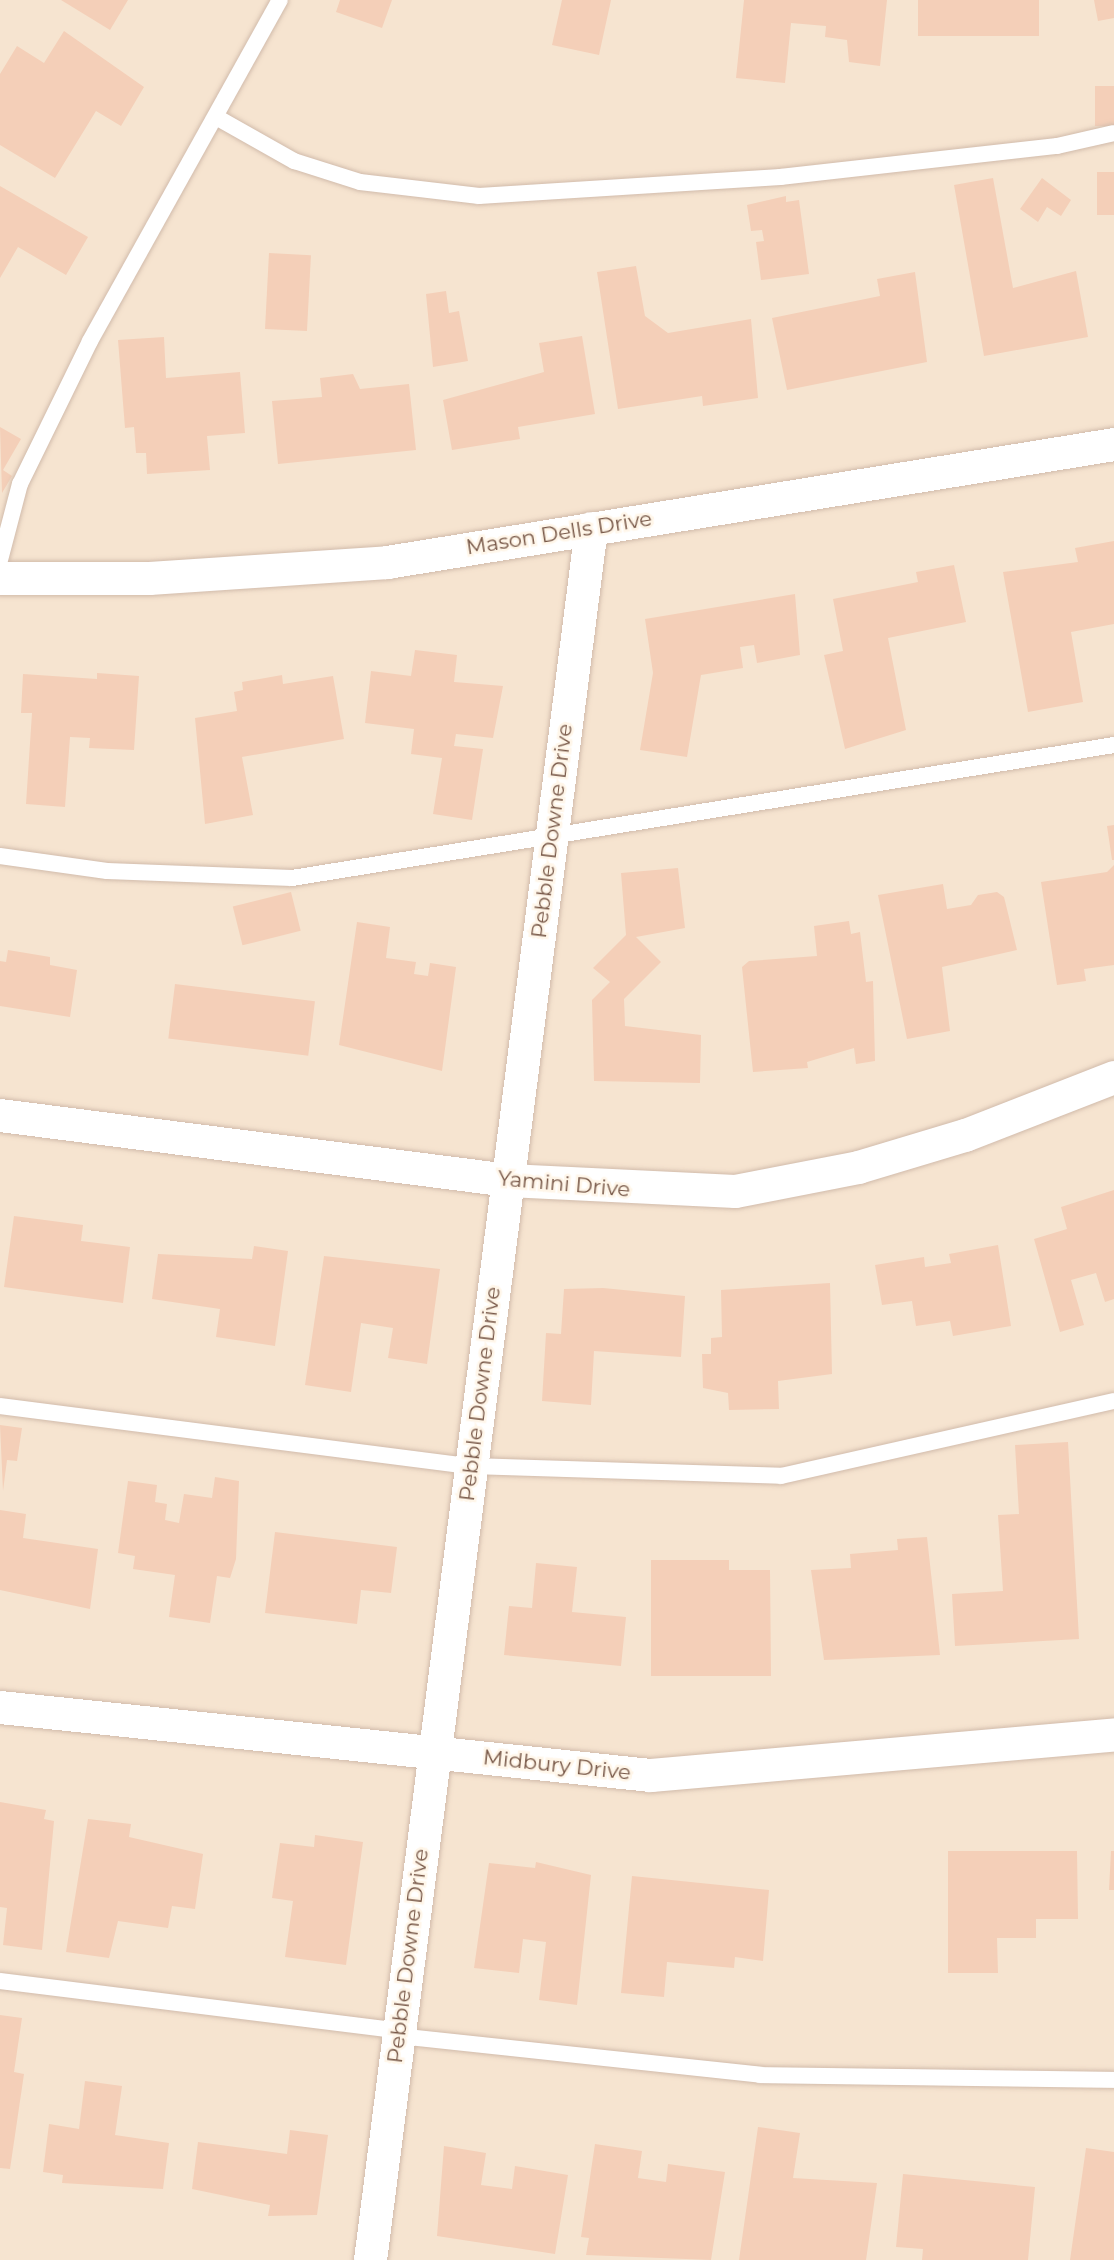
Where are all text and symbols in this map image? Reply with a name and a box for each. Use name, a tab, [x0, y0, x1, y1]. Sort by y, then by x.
street label: Mason Dells Drive	[464, 506, 654, 560]
street label: Pebble Downe Drive	[526, 722, 578, 940]
street label: Yamini Drive	[497, 1166, 631, 1202]
street label: Pebble Downe Drive	[454, 1285, 506, 1503]
street label: Midbury Drive	[482, 1745, 632, 1785]
street label: Pebble Downe Drive	[382, 1847, 434, 2065]

